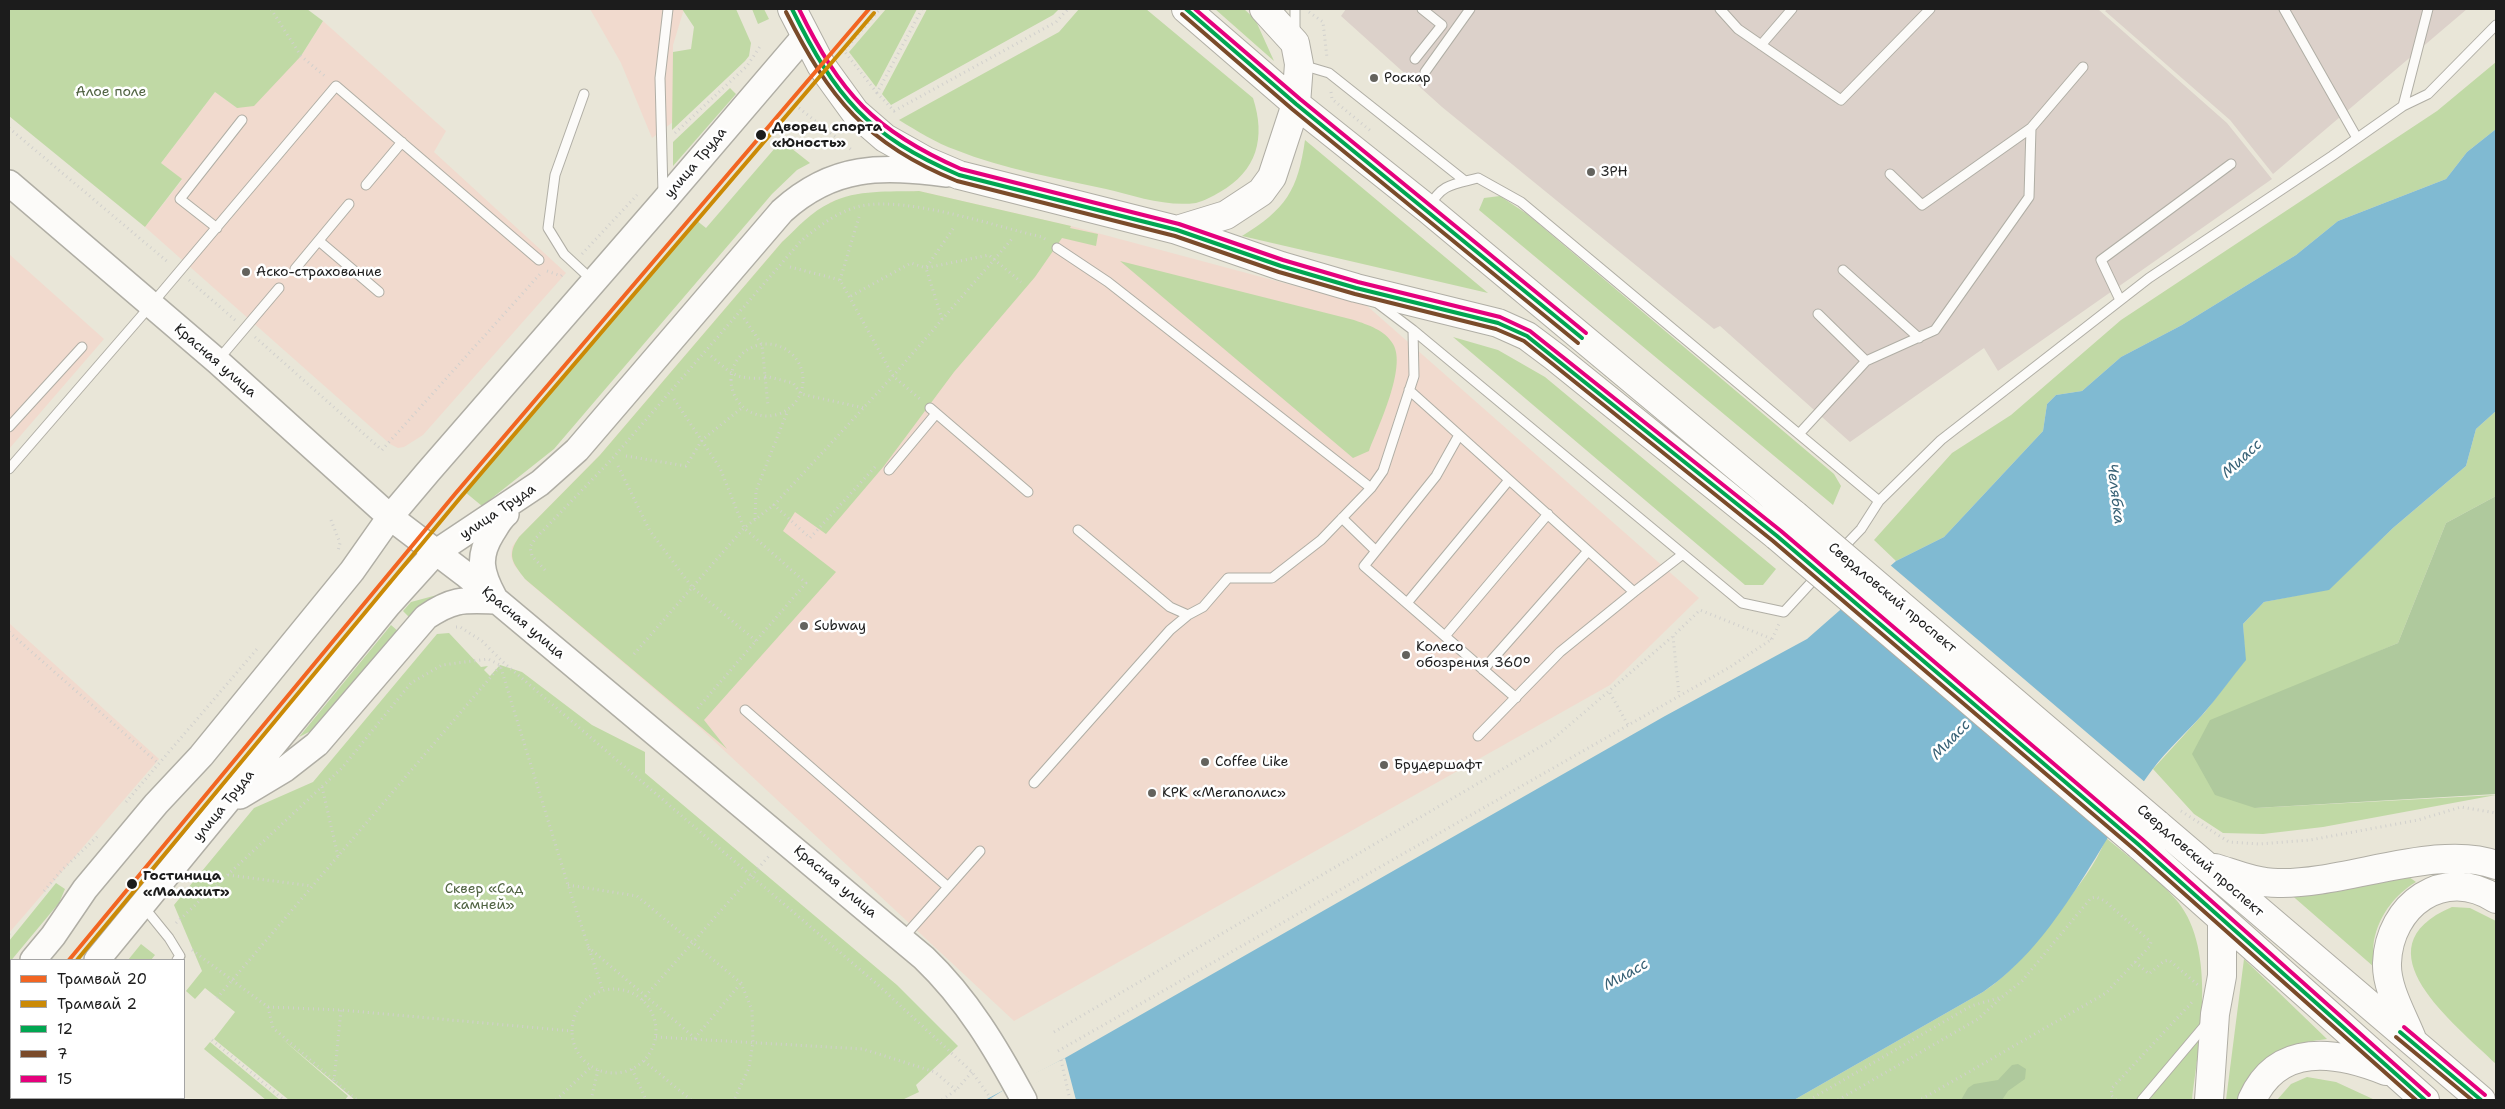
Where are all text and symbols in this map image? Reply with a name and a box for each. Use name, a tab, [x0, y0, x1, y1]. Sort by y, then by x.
place label: Роскар	[1384, 70, 1431, 86]
marker: Роскар	[1368, 72, 1380, 84]
park label: Алое поле	[76, 84, 146, 100]
place label: Дворец спорта «Юность»	[772, 119, 882, 152]
street label: улица Труда	[661, 124, 731, 202]
marker: Дворец спорта «Юность»	[754, 128, 768, 142]
place label: ЗРН	[1601, 164, 1628, 180]
marker: ЗРН	[1585, 166, 1597, 178]
place label: Аско-страхование	[256, 264, 382, 280]
marker: Аско-страхование	[240, 266, 252, 278]
street label: Красная улица	[170, 321, 260, 401]
water label: Миасс	[2218, 436, 2266, 482]
water label: Челябка	[2102, 463, 2128, 525]
street label: улица Труда	[457, 481, 539, 543]
street label: Свердловский проспект	[1824, 539, 1960, 657]
street label: Красная улица	[478, 583, 568, 663]
place label: Subway	[814, 618, 866, 634]
marker: Subway	[798, 620, 810, 632]
place label: Колесо обозрения 360°	[1416, 639, 1531, 672]
marker: Колесо обозрения 360°	[1400, 649, 1412, 661]
water label: Миасс	[1928, 716, 1974, 764]
place label: Coffee Like	[1215, 754, 1289, 770]
marker: Coffee Like	[1199, 756, 1211, 768]
place label: Брудершафт	[1394, 757, 1482, 773]
marker: Брудершафт	[1378, 759, 1390, 771]
street label: улица Труда	[190, 767, 258, 845]
place label: КРК «Мегаполис»	[1162, 785, 1286, 801]
marker: КРК «Мегаполис»	[1146, 787, 1158, 799]
street label: Свердловский проспект	[2133, 801, 2267, 921]
street label: Красная улица	[790, 842, 880, 922]
place label: Гостиница «Малахит»	[143, 868, 230, 900]
marker: Гостиница «Малахит»	[125, 877, 139, 891]
park label: Сквер «Сад камней»	[445, 881, 523, 914]
water label: Миасс	[1600, 955, 1652, 995]
legend	[10, 959, 185, 1099]
text: Трамвай 20	[57, 969, 147, 989]
text: Трамвай 2	[57, 994, 137, 1014]
text: 12	[57, 1019, 73, 1039]
text: 7	[57, 1044, 68, 1064]
text: 15	[57, 1069, 72, 1089]

